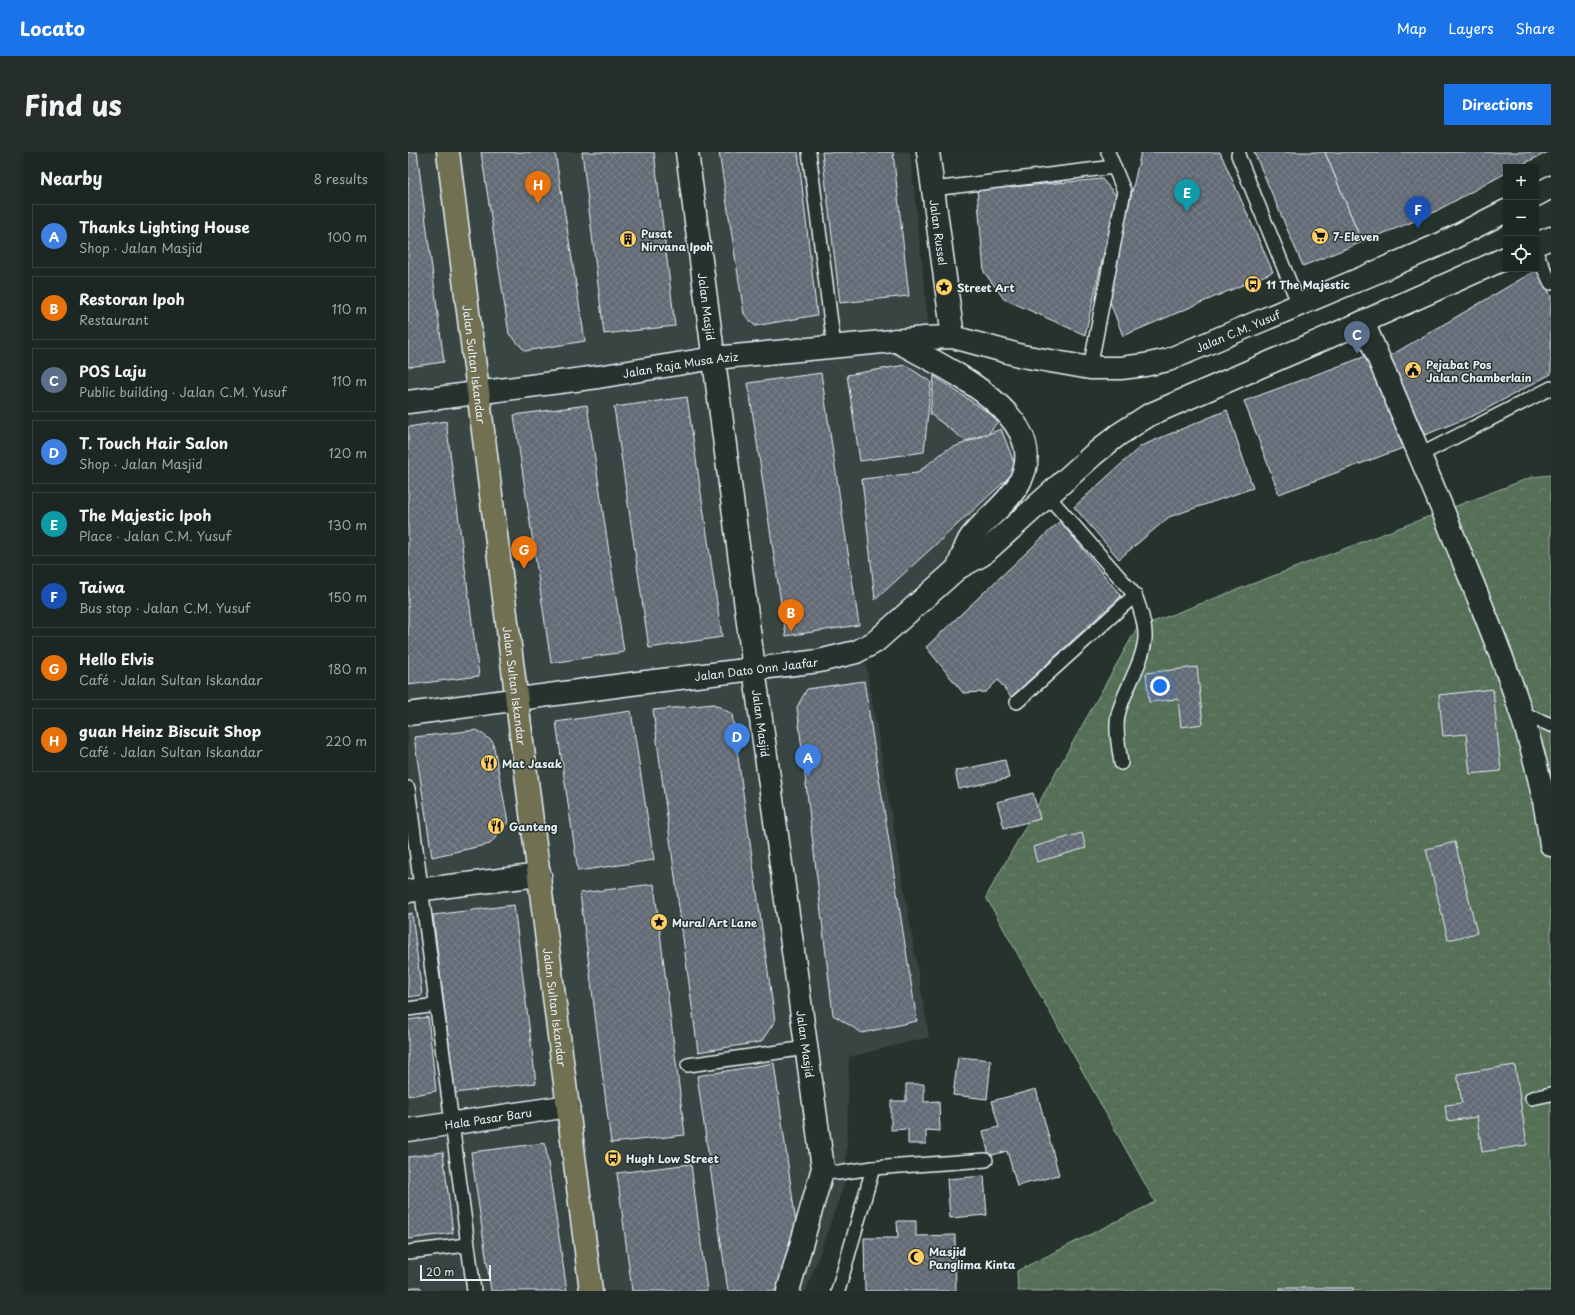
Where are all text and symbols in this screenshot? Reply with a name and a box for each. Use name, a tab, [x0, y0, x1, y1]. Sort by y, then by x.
text: Locato	[20, 14, 85, 42]
text: Map	[1397, 18, 1427, 39]
text: Layers	[1449, 18, 1494, 39]
text: Share	[1516, 18, 1555, 39]
text: Find us	[24, 83, 122, 126]
button: Directions	[1444, 84, 1551, 125]
map controls	[1503, 164, 1539, 272]
button: +	[1503, 164, 1539, 200]
text: Nearby	[40, 165, 102, 191]
text: 8 results	[314, 169, 368, 188]
pin: H	[525, 171, 551, 204]
pin: E	[1174, 179, 1200, 212]
pin: F	[1405, 196, 1431, 229]
street label: Jalan Russel	[926, 198, 952, 266]
button: −	[1503, 200, 1539, 236]
text: Thanks Lighting House	[79, 215, 250, 238]
place label: Pusat Nirvana Ipoh	[641, 225, 713, 255]
supermarket icon: 7-Eleven	[1310, 226, 1330, 246]
text: A	[49, 227, 59, 246]
text: 100 m	[327, 227, 367, 246]
place label: 7-Eleven	[1333, 228, 1379, 245]
building icon: Pusat Nirvana Ipoh	[618, 229, 638, 249]
button: locate	[1503, 236, 1539, 272]
text: Shop · Jalan Masjid	[79, 238, 202, 257]
street label: Jalan Masjid	[694, 272, 720, 342]
bus stop icon: 11 The Majestic	[1243, 274, 1263, 294]
place label: 11 The Majestic	[1266, 276, 1350, 293]
place icon: Street Art	[934, 277, 954, 297]
place label: Street Art	[957, 279, 1015, 296]
text: Restoran Ipoh	[79, 287, 185, 310]
text: B	[50, 299, 58, 318]
text: 110 m	[332, 299, 367, 318]
street label: Jalan Sultan Iskandar	[459, 304, 491, 425]
street label: Jalan C.M. Yusuf	[1193, 305, 1284, 356]
text: Restaurant	[79, 310, 149, 329]
pin: C	[1344, 321, 1370, 354]
street label: Jalan Raja Musa Aziz	[621, 347, 739, 381]
place label: Pejabat Pos Jalan Chamberlain	[1426, 356, 1532, 386]
text: POS Laju	[79, 359, 146, 382]
public building icon: Pejabat Pos Jalan Chamberlain	[1403, 360, 1423, 380]
text: C	[49, 371, 59, 390]
text: 110 m	[332, 371, 367, 390]
text: Public building · Jalan C.M. Yusuf	[79, 382, 287, 401]
text: T. Touch Hair Salon	[79, 431, 228, 454]
text: D	[49, 443, 59, 462]
text: 120 m	[328, 443, 367, 462]
text: Shop · Jalan Masjid	[79, 454, 202, 473]
text: The Majestic Ipoh	[79, 503, 211, 526]
text: E	[50, 515, 58, 534]
text: 130 m	[328, 515, 367, 534]
text: Place · Jalan C.M. Yusuf	[79, 526, 231, 545]
pin: G	[511, 536, 537, 569]
text: Taiwa	[79, 575, 125, 598]
text: F	[50, 587, 58, 606]
text: 150 m	[328, 587, 367, 606]
text: Bus stop · Jalan C.M. Yusuf	[79, 598, 250, 617]
pin: B	[778, 599, 804, 632]
street label: Jalan Sultan Iskandar	[499, 625, 531, 747]
text: Hello Elvis	[79, 647, 154, 670]
street label: Jalan Dato Onn Jaafar	[693, 653, 820, 685]
text: G	[49, 659, 59, 678]
text: 180 m	[328, 659, 367, 678]
text: Café · Jalan Sultan Iskandar	[79, 670, 263, 689]
your location	[1150, 676, 1170, 696]
street label: Jalan Masjid	[748, 688, 775, 759]
text: guan Heinz Biscuit Shop	[79, 719, 261, 742]
pin: D	[724, 723, 750, 756]
text: H	[49, 731, 59, 750]
text: 220 m	[325, 731, 367, 750]
text: Café · Jalan Sultan Iskandar	[79, 742, 263, 761]
pin: A	[795, 744, 821, 777]
restaurant icon: Mat Jasak	[479, 753, 499, 773]
place label: Mat Jasak	[502, 755, 563, 772]
restaurant icon: Ganteng	[486, 816, 506, 836]
place label: Ganteng	[509, 818, 558, 835]
place icon: Mural Art Lane	[649, 912, 669, 932]
place label: Mural Art Lane	[672, 914, 758, 931]
street label: Jalan Sultan Iskandar	[539, 947, 571, 1068]
street label: Jalan Masjid	[793, 1009, 819, 1079]
street label: Hala Pasar Baru	[443, 1103, 533, 1133]
bus stop icon: Hugh Low Street	[603, 1148, 623, 1168]
place label: Hugh Low Street	[626, 1150, 719, 1167]
place label: Masjid Panglima Kinta	[929, 1243, 1016, 1273]
mosque icon: Masjid Panglima Kinta	[906, 1247, 926, 1267]
scale bar	[420, 1263, 491, 1282]
text: 20 m	[426, 1263, 454, 1280]

